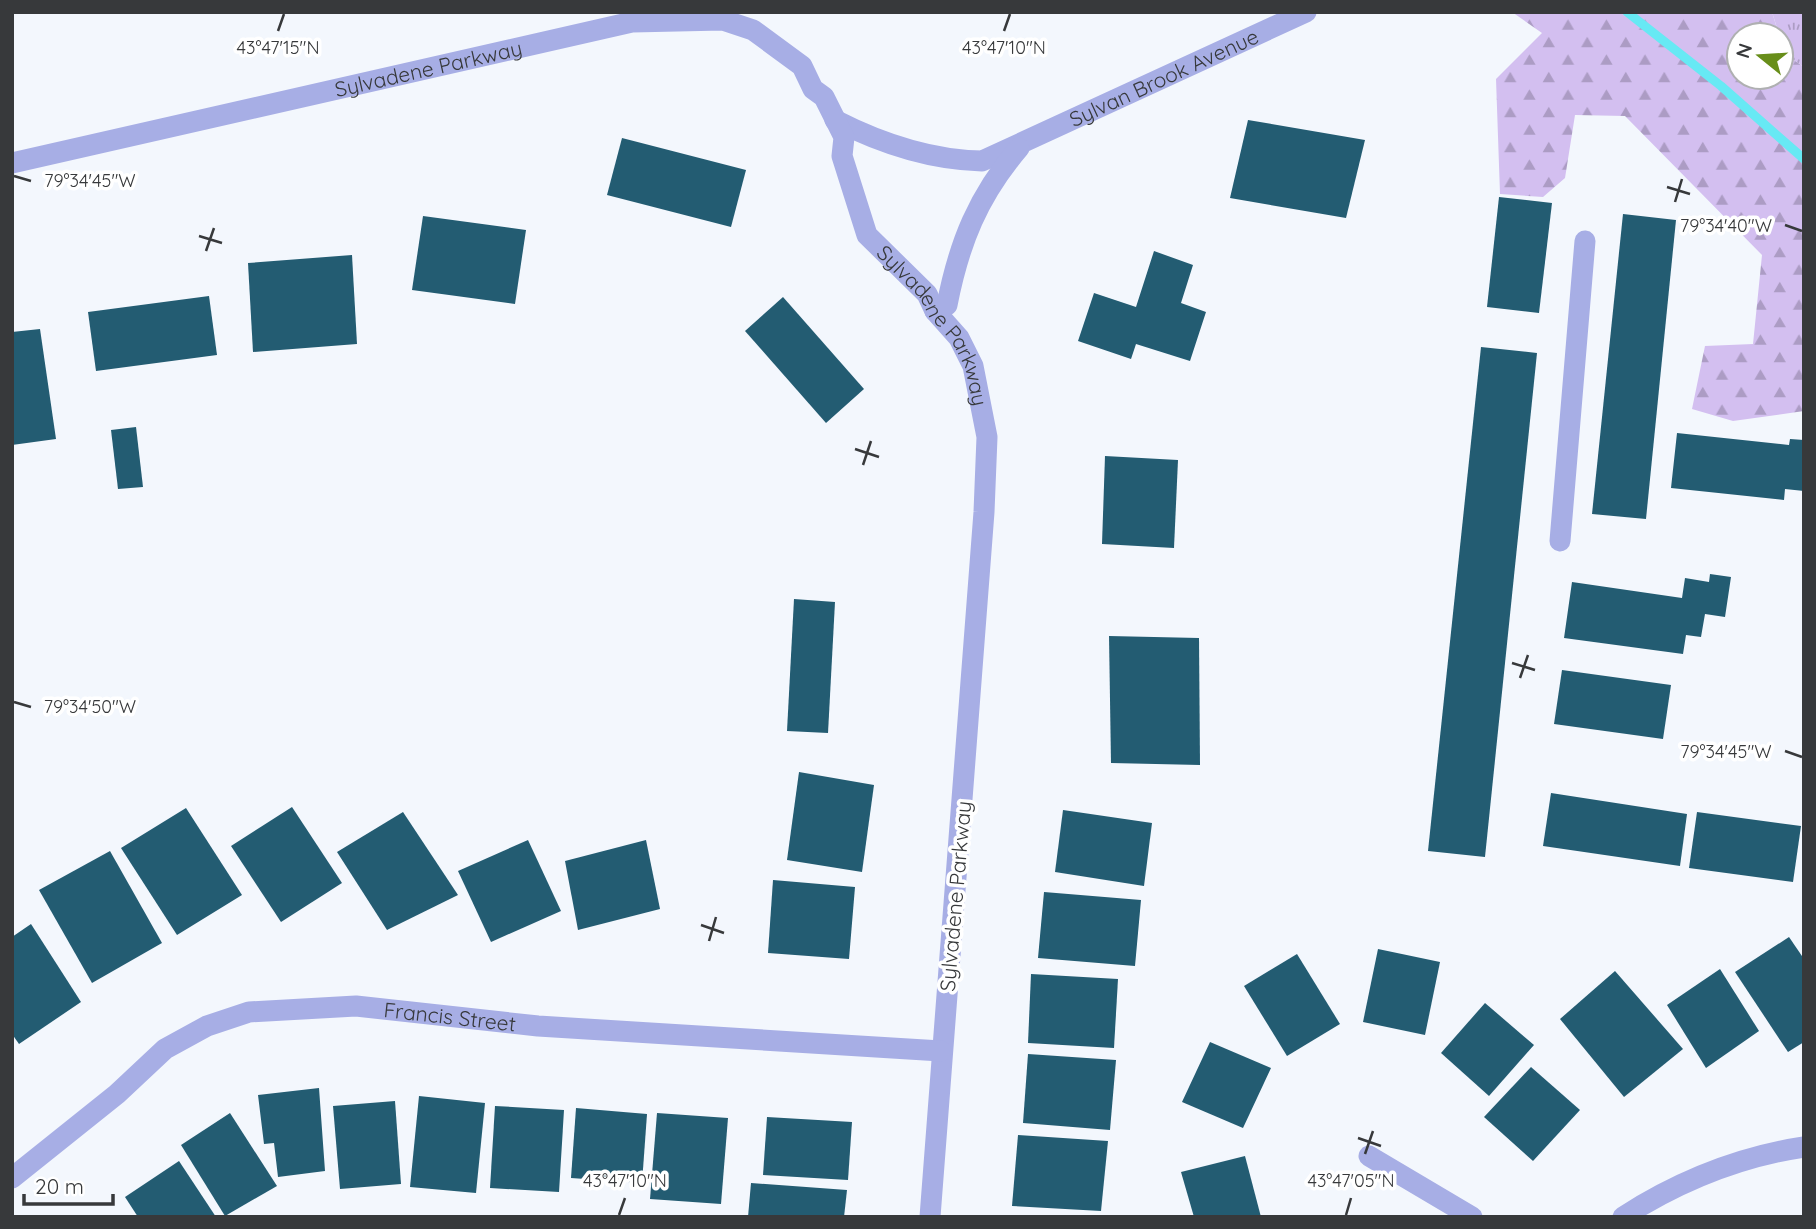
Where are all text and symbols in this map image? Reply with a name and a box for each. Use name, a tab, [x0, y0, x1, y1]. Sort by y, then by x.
north arrow	[1725, 21, 1795, 91]
street label: Sylvan Brook Avenue	[1065, 23, 1262, 132]
street label: Sylvadene Parkway	[332, 34, 525, 102]
text: 43°47'15"N	[236, 36, 320, 59]
text: 43°47'10"N	[962, 36, 1046, 59]
text: N	[1730, 40, 1757, 61]
text: 79°34'45"W	[44, 169, 136, 192]
text: 79°34'40"W	[1680, 214, 1772, 237]
street label: Sylvadene Parkway	[872, 239, 994, 408]
text: 79°34'50"W	[44, 695, 136, 718]
text: 79°34'45"W	[1680, 740, 1772, 763]
street label: Sylvadene Parkway	[934, 800, 976, 992]
street label: Francis Street	[382, 996, 517, 1036]
scale bar	[24, 1162, 114, 1206]
text: 43°47'10"N	[583, 1169, 667, 1192]
text: 43°47'05"N	[1307, 1169, 1395, 1192]
text: 20 m	[35, 1173, 84, 1199]

